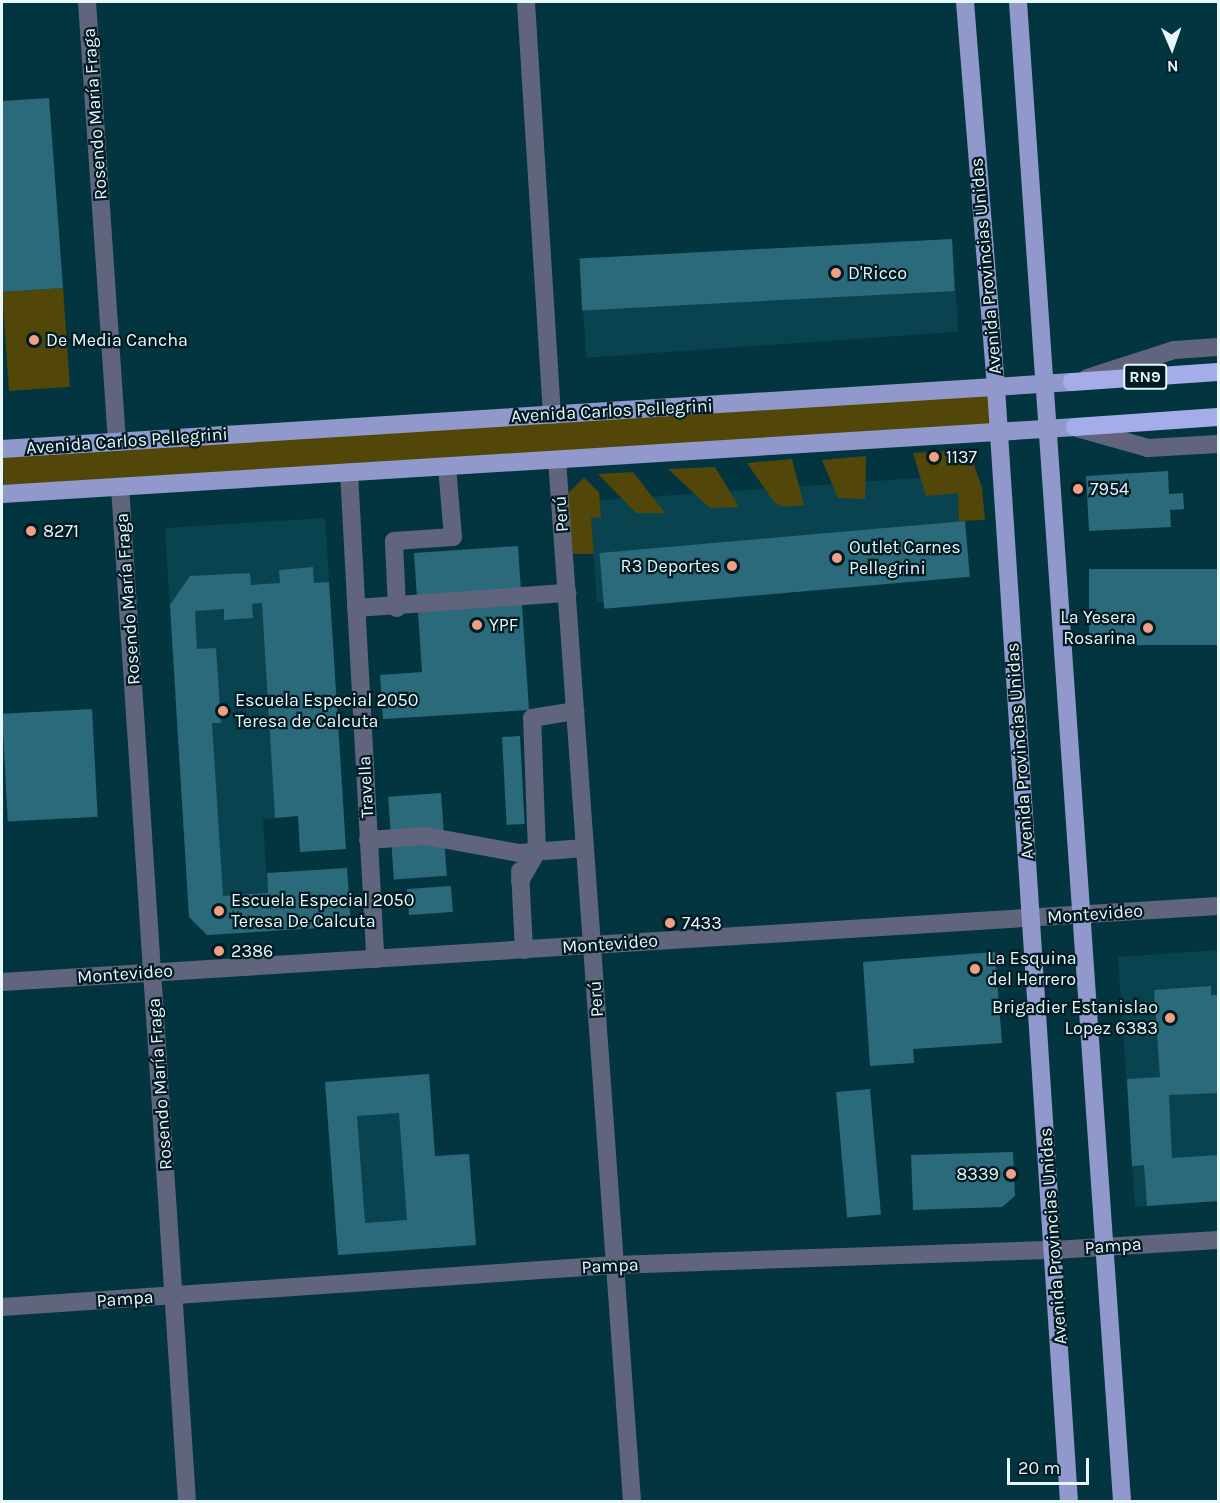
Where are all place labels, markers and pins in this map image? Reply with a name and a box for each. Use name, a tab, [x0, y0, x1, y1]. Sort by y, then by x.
place label: D'Ricco	[848, 262, 907, 284]
marker: D'Ricco	[829, 266, 843, 280]
place label: De Media Cancha	[46, 329, 188, 351]
marker: De Media Cancha	[27, 333, 41, 347]
place label: 1137	[946, 446, 977, 468]
marker: 1137	[927, 450, 941, 464]
place label: 7954	[1090, 478, 1129, 500]
marker: 7954	[1071, 482, 1085, 496]
place label: 8271	[43, 520, 79, 542]
marker: 8271	[24, 524, 38, 538]
place label: Outlet Carnes Pellegrini	[849, 537, 961, 580]
marker: Outlet Carnes Pellegrini	[830, 551, 844, 565]
place label: R3 Deportes	[621, 555, 720, 577]
marker: R3 Deportes	[725, 559, 739, 573]
place label: La Yesera Rosarina	[1060, 607, 1136, 650]
place label: YPF	[489, 614, 518, 636]
marker: YPF	[470, 618, 484, 632]
marker: La Yesera Rosarina	[1141, 621, 1155, 635]
place label: Escuela Especial 2050 Teresa de Calcuta	[235, 690, 418, 732]
marker: Escuela Especial 2050 Teresa de Calcuta	[216, 704, 230, 718]
place label: Escuela Especial 2050 Teresa De Calcuta	[231, 890, 414, 932]
marker: Escuela Especial 2050 Teresa De Calcuta	[212, 904, 226, 918]
place label: 7433	[682, 912, 722, 934]
marker: 7433	[663, 916, 677, 930]
place label: 2386	[231, 940, 273, 962]
marker: 2386	[212, 944, 226, 958]
place label: La Esquina del Herrero	[987, 948, 1077, 990]
marker: La Esquina del Herrero	[968, 962, 982, 976]
place label: Brigadier Estanislao Lopez 6383	[992, 997, 1158, 1040]
marker: Brigadier Estanislao Lopez 6383	[1163, 1011, 1177, 1025]
place label: 8339	[956, 1163, 999, 1185]
marker: 8339	[1004, 1167, 1018, 1181]

